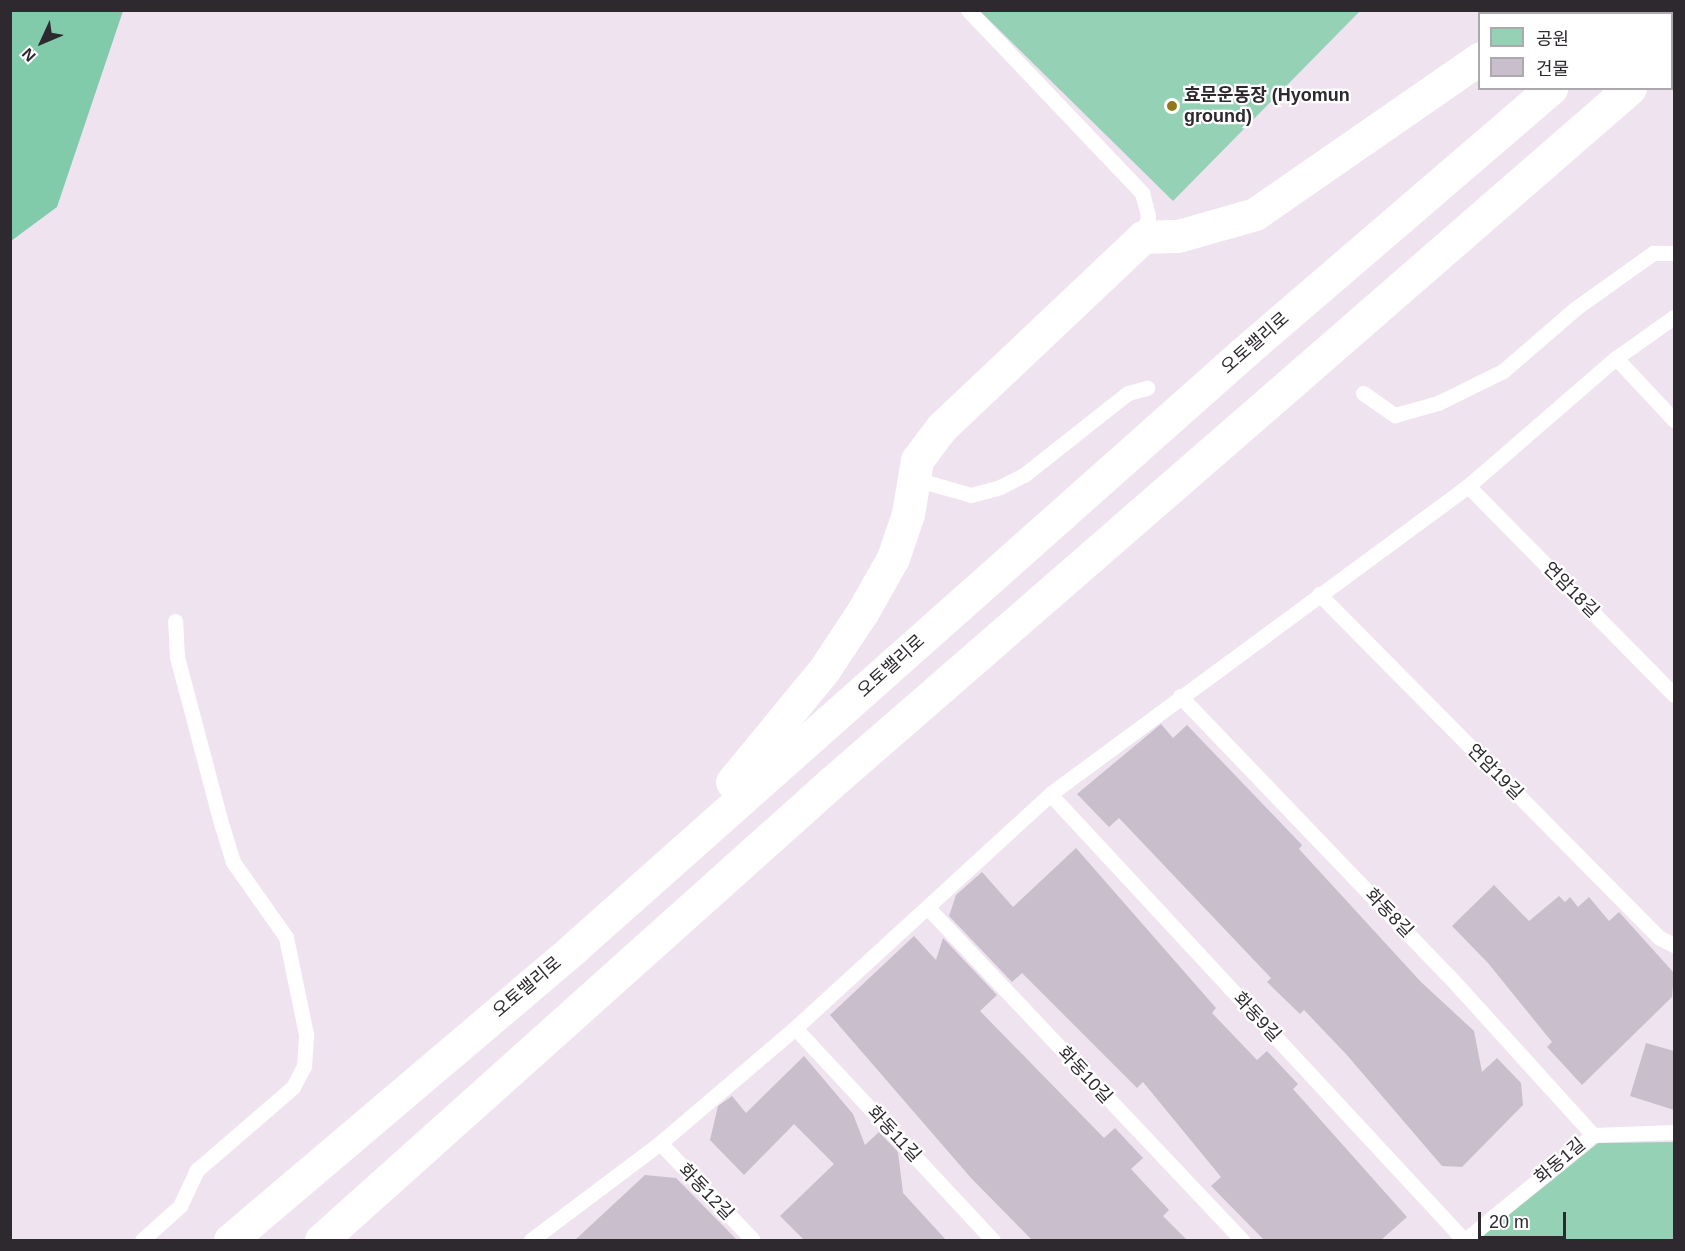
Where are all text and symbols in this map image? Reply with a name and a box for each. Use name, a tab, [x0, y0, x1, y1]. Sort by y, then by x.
north arrow	[12, 12, 72, 72]
legend	[1478, 12, 1673, 90]
text: 공원	[1536, 29, 1569, 49]
text: N	[19, 45, 39, 65]
text: 건물	[1536, 59, 1569, 79]
place label: 효문운동장 (Hyomun ground)	[1184, 85, 1350, 128]
marker: 효문운동장 (Hyomun ground)	[1165, 99, 1179, 113]
street label: 오토밸리로	[1217, 308, 1293, 378]
street label: 연암18길	[1539, 558, 1603, 622]
street label: 오토밸리로	[853, 630, 929, 702]
street label: 연암19길	[1463, 740, 1527, 804]
street label: 화동8길	[1360, 884, 1418, 942]
street label: 오토밸리로	[488, 952, 566, 1022]
street label: 화동9길	[1229, 988, 1285, 1046]
street label: 화동10길	[1053, 1042, 1117, 1108]
street label: 화동11길	[863, 1102, 925, 1166]
street label: 화동1길	[1530, 1134, 1590, 1188]
street label: 화동12길	[674, 1159, 738, 1225]
scale bar	[1481, 1200, 1570, 1238]
text: 20 m	[1489, 1212, 1529, 1232]

